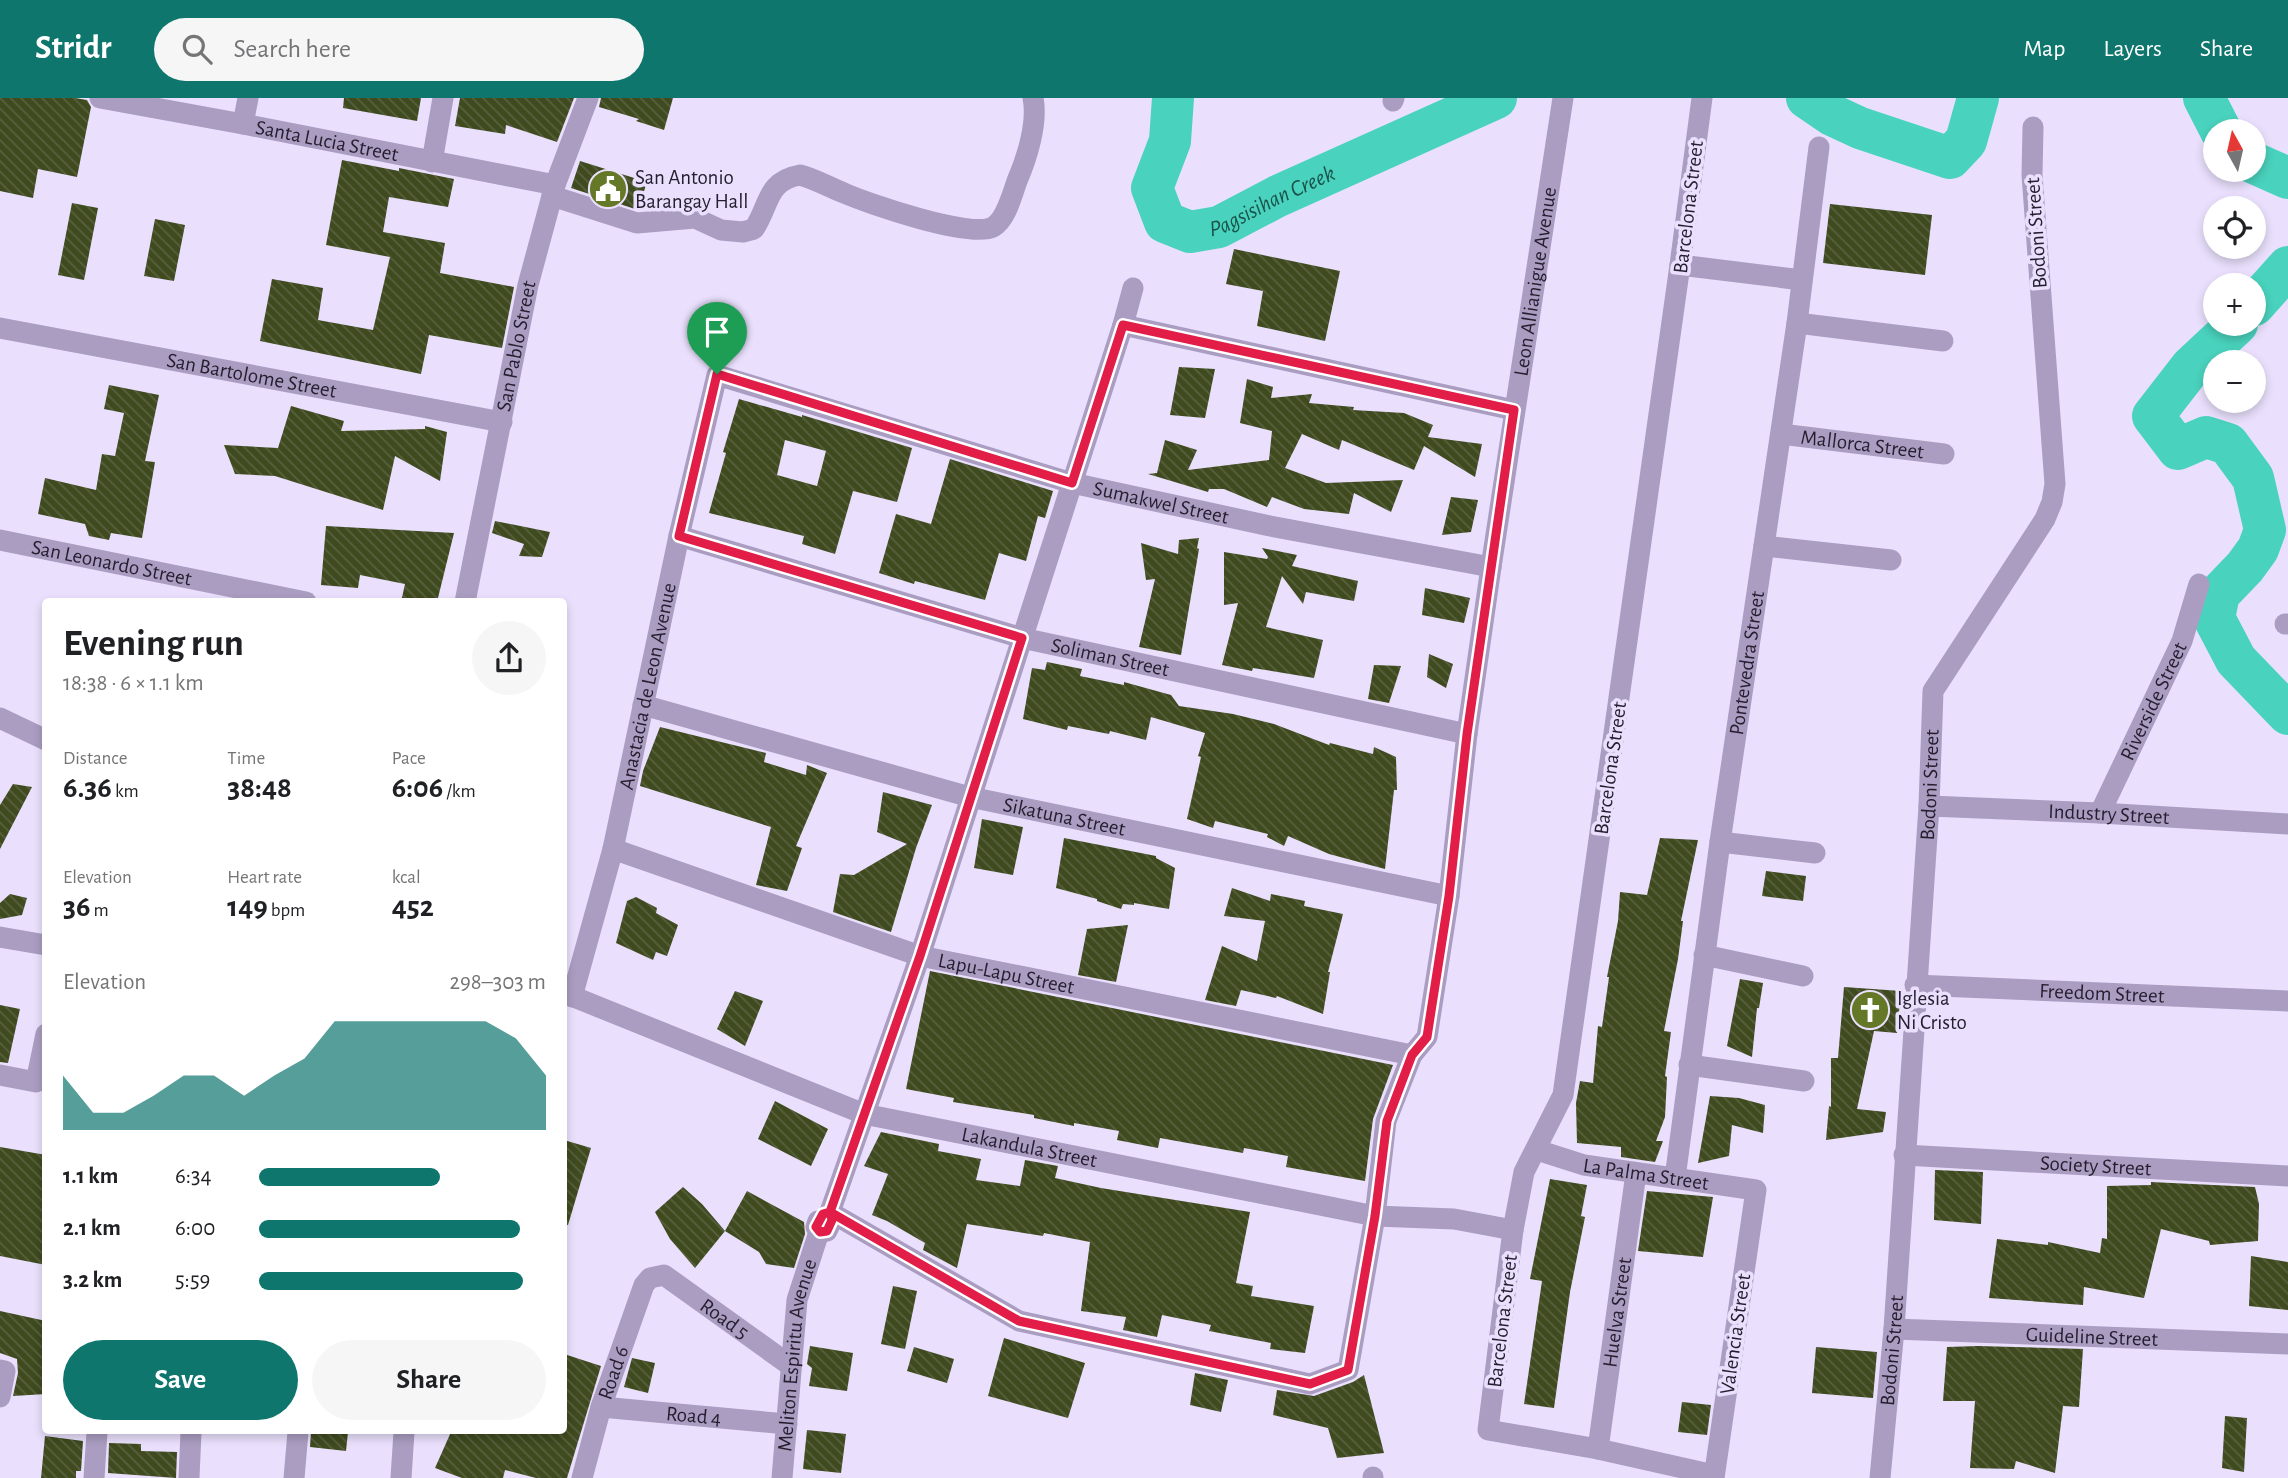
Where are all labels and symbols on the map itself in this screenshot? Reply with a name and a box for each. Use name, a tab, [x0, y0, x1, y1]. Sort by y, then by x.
street label: Santa Lucia Street	[254, 117, 400, 165]
north arrow	[2203, 119, 2266, 182]
street label: Barcelona Street	[1670, 139, 1707, 275]
water label: Pagsisihan Creek	[1208, 162, 1339, 241]
place label: San Antonio Barangay Hall	[635, 167, 749, 212]
public building icon: San Antonio Barangay Hall	[587, 168, 629, 210]
street label: Bodoni Street	[2022, 176, 2051, 289]
street label: Leon Allianigue Avenue	[1510, 186, 1560, 378]
street label: San Pablo Street	[493, 278, 540, 413]
pin	[687, 302, 747, 374]
street label: San Bartolome Street	[165, 349, 338, 402]
street label: Mallorca Street	[1800, 427, 1925, 462]
street label: Sumakwel Street	[1091, 478, 1231, 528]
street label: San Leonardo Street	[30, 537, 194, 590]
street label: Anastacia de Leon Avenue	[616, 581, 680, 792]
street label: Pontevedra Street	[1726, 589, 1768, 737]
street label: Soliman Street	[1049, 635, 1171, 680]
street label: Riverside Street	[2117, 639, 2191, 764]
street label: Barcelona Street	[1591, 700, 1630, 836]
street label: Bodoni Street	[1917, 729, 1943, 841]
street label: Sikatuna Street	[1001, 794, 1128, 840]
street label: Industry Street	[2048, 801, 2170, 828]
street label: Lapu-Lapu Street	[936, 950, 1076, 998]
street label: Freedom Street	[2039, 980, 2165, 1007]
place label: Iglesia Ni Cristo	[1897, 988, 1967, 1033]
church icon: Iglesia Ni Cristo	[1849, 989, 1891, 1031]
street label: Lakandula Street	[960, 1124, 1099, 1171]
street label: Society Street	[2040, 1152, 2152, 1180]
street label: La Palma Street	[1582, 1155, 1710, 1194]
street label: Barcelona Street	[1484, 1253, 1521, 1389]
street label: Meliton Espiritu Avenue	[774, 1256, 821, 1452]
street label: Huelva Street	[1599, 1256, 1635, 1369]
street label: Valencia Street	[1717, 1272, 1754, 1396]
street label: Bodoni Street	[1877, 1294, 1907, 1407]
street label: Road 5	[696, 1295, 752, 1343]
street label: Guideline Street	[2025, 1324, 2159, 1350]
street label: Road 6	[595, 1343, 633, 1402]
street label: Road 4	[665, 1403, 722, 1429]

